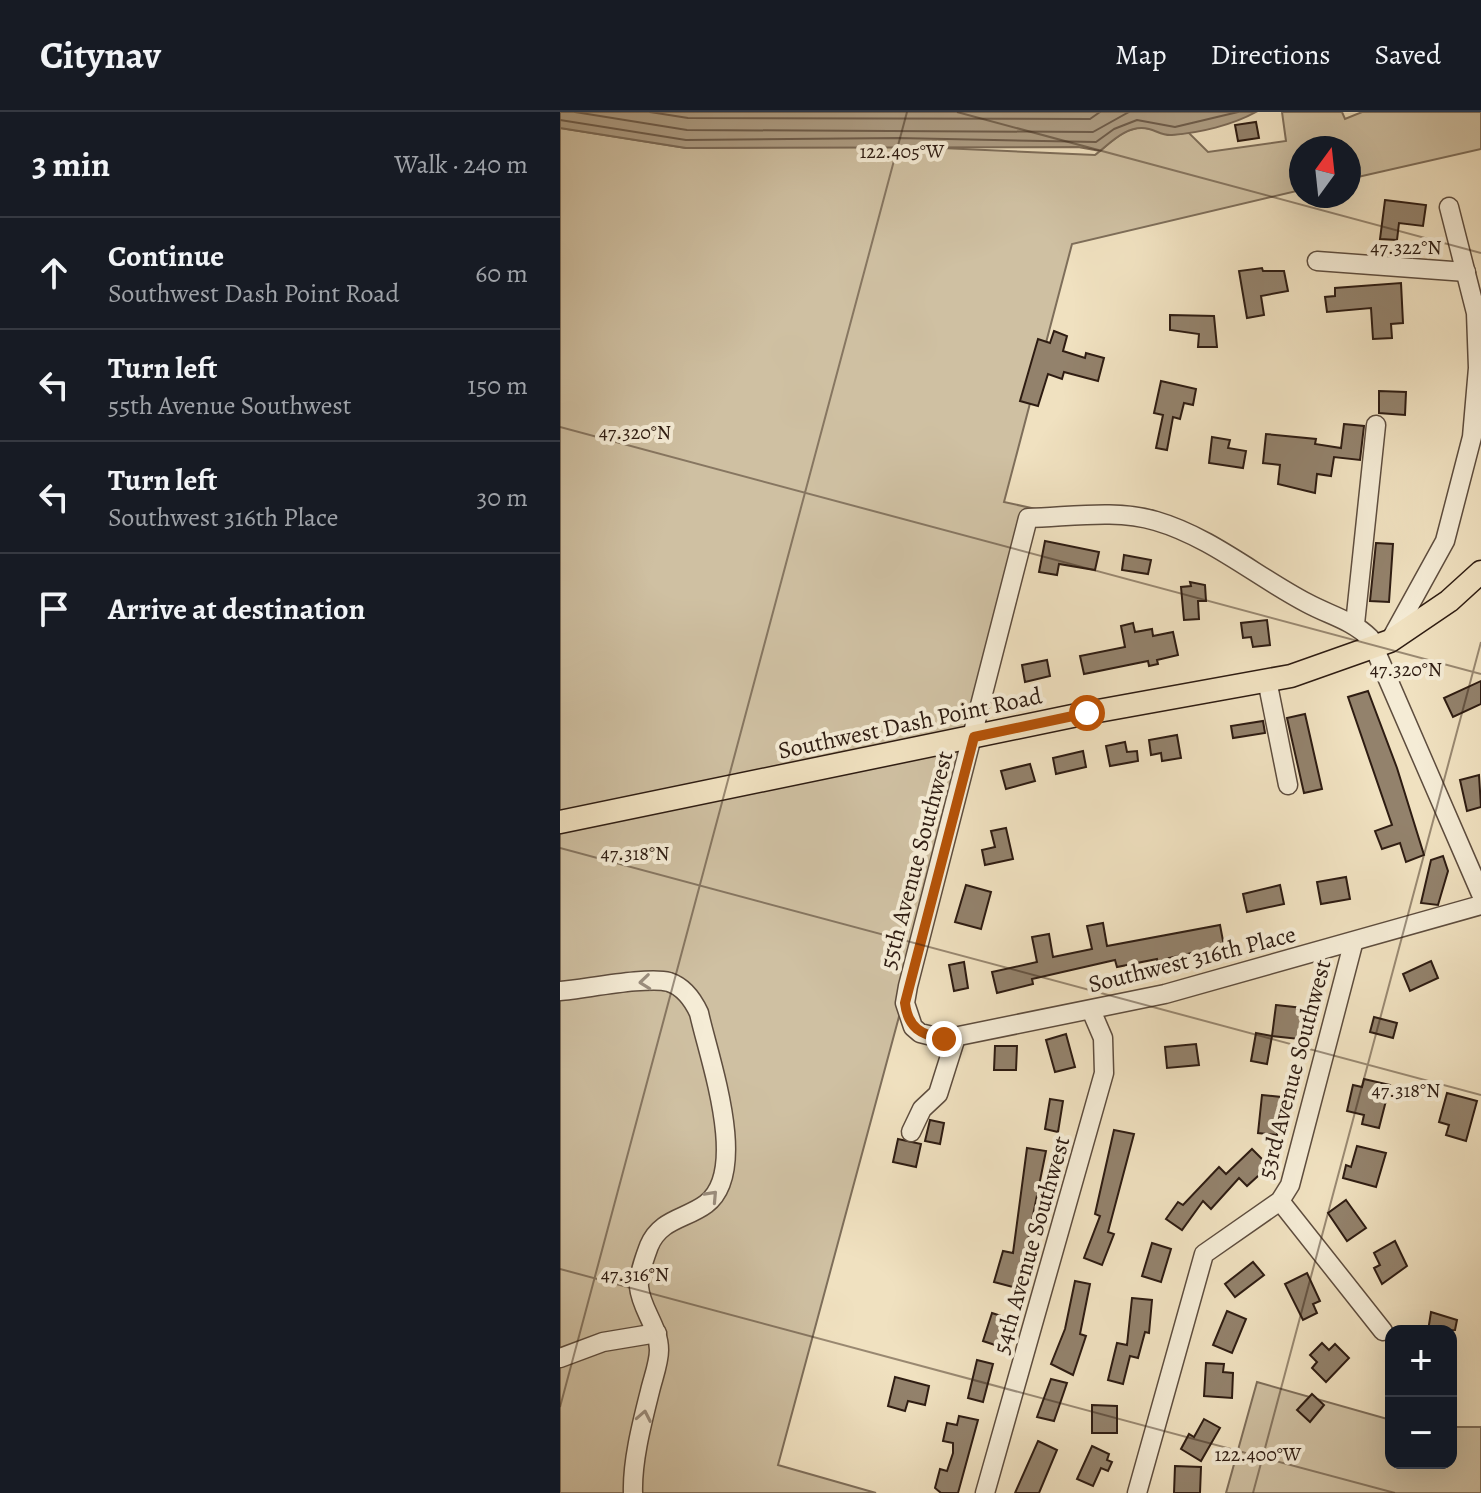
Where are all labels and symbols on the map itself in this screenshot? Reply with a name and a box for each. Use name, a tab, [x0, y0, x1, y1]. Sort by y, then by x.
north arrow	[1289, 136, 1361, 208]
text: 122.405°W	[860, 138, 945, 165]
text: 47.322°N	[1370, 234, 1442, 261]
text: 47.320°N	[599, 419, 671, 446]
text: 47.320°N	[1370, 656, 1442, 683]
street label: Southwest Dash Point Road	[775, 679, 1045, 767]
route start	[1069, 695, 1105, 731]
street label: 55th Avenue Southwest	[871, 747, 961, 973]
text: 47.318°N	[601, 840, 669, 867]
street label: Southwest 316th Place	[1085, 918, 1299, 1000]
street label: 53rd Avenue Southwest	[1249, 956, 1339, 1182]
one-way arrow	[638, 974, 651, 991]
route end	[926, 1021, 962, 1057]
text: 47.318°N	[1372, 1077, 1440, 1104]
street label: 54th Avenue Southwest	[985, 1132, 1077, 1358]
one-way arrow	[702, 1191, 717, 1205]
text: 47.316°N	[601, 1261, 669, 1288]
one-way arrow	[635, 1410, 652, 1423]
text: 122.400°W	[1215, 1441, 1302, 1468]

